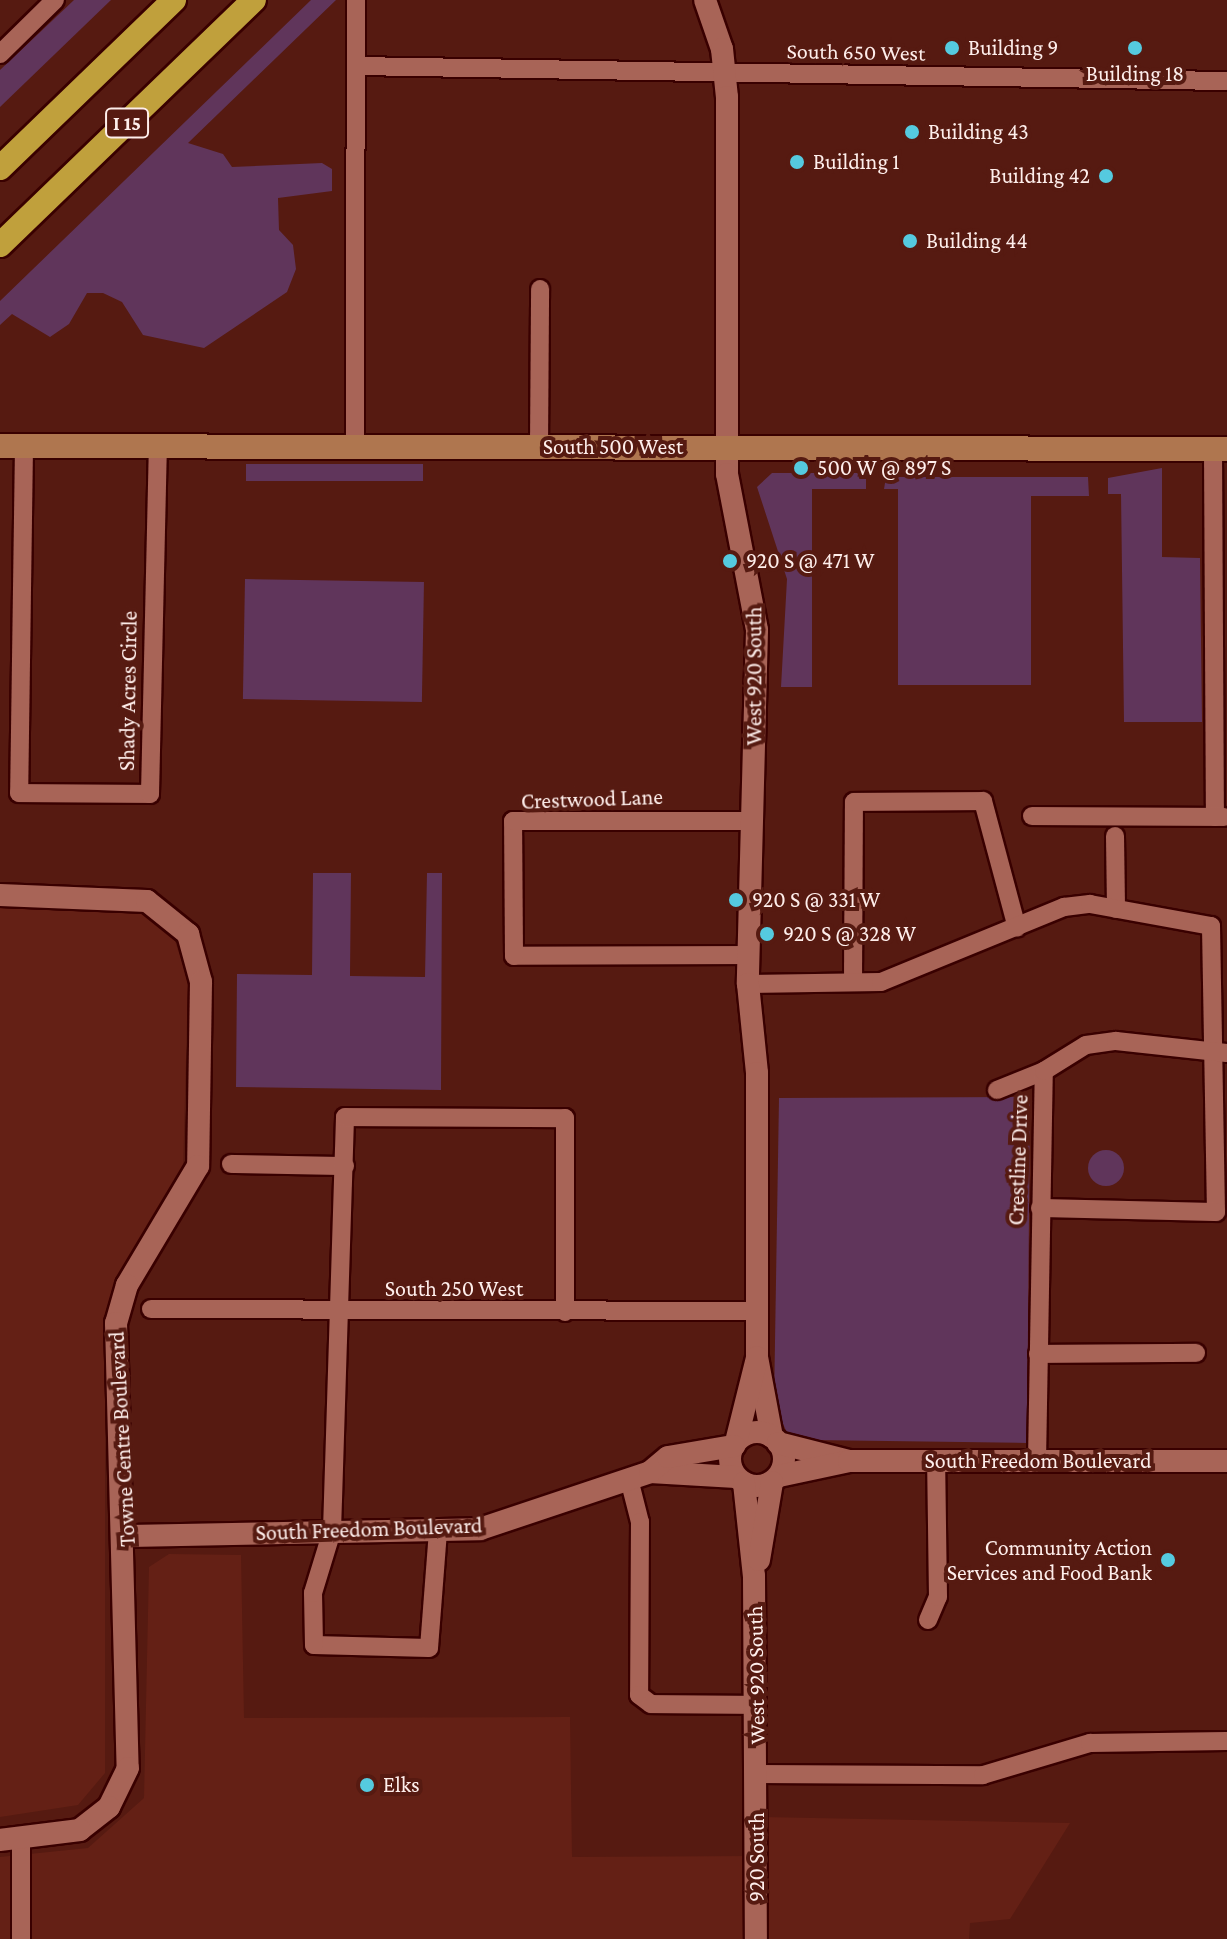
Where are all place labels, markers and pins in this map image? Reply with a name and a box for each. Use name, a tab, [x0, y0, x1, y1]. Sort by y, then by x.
place label: Building 9	[968, 35, 1058, 61]
marker: Building 9	[943, 39, 961, 57]
marker: Building 18	[1126, 39, 1144, 57]
place label: Building 18	[1086, 61, 1184, 87]
place label: Building 43	[928, 119, 1029, 145]
marker: Building 43	[903, 123, 921, 141]
place label: Building 1	[813, 149, 899, 175]
marker: Building 1	[788, 153, 806, 171]
place label: Building 42	[989, 163, 1090, 189]
marker: Building 42	[1097, 167, 1115, 185]
place label: Building 44	[926, 228, 1028, 254]
marker: Building 44	[901, 232, 919, 250]
place label: 500 W @ 897 S	[817, 455, 951, 481]
marker: 500 W @ 897 S	[792, 459, 810, 477]
place label: 920 S @ 471 W	[746, 548, 874, 574]
marker: 920 S @ 471 W	[721, 552, 739, 570]
place label: 920 S @ 331 W	[752, 887, 880, 913]
marker: 920 S @ 331 W	[727, 891, 745, 909]
place label: 920 S @ 328 W	[783, 921, 916, 947]
marker: 920 S @ 328 W	[758, 925, 776, 943]
place label: Community Action Services and Food Bank	[947, 1534, 1152, 1586]
marker: Community Action Services and Food Bank	[1159, 1551, 1177, 1569]
place label: Elks	[383, 1772, 420, 1798]
marker: Elks	[358, 1776, 376, 1794]

